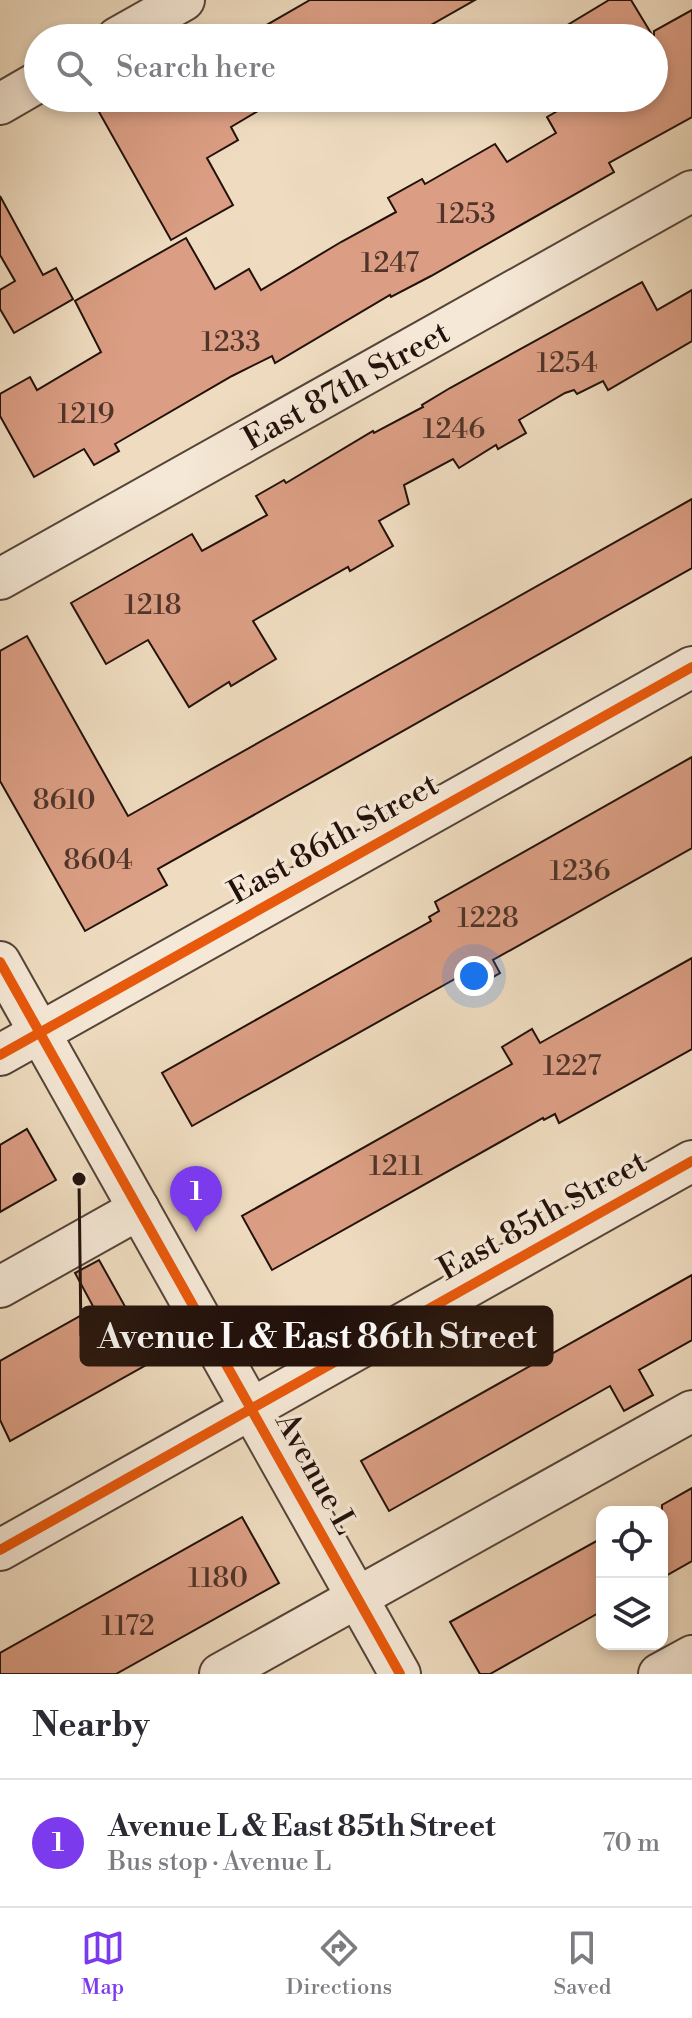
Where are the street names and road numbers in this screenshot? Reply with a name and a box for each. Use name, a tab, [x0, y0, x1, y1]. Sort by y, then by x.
street label: East 87th Street	[236, 313, 457, 459]
street label: East 86th Street	[222, 765, 445, 913]
street label: East 85th Street	[431, 1142, 654, 1290]
street label: Avenue L	[266, 1405, 366, 1541]

